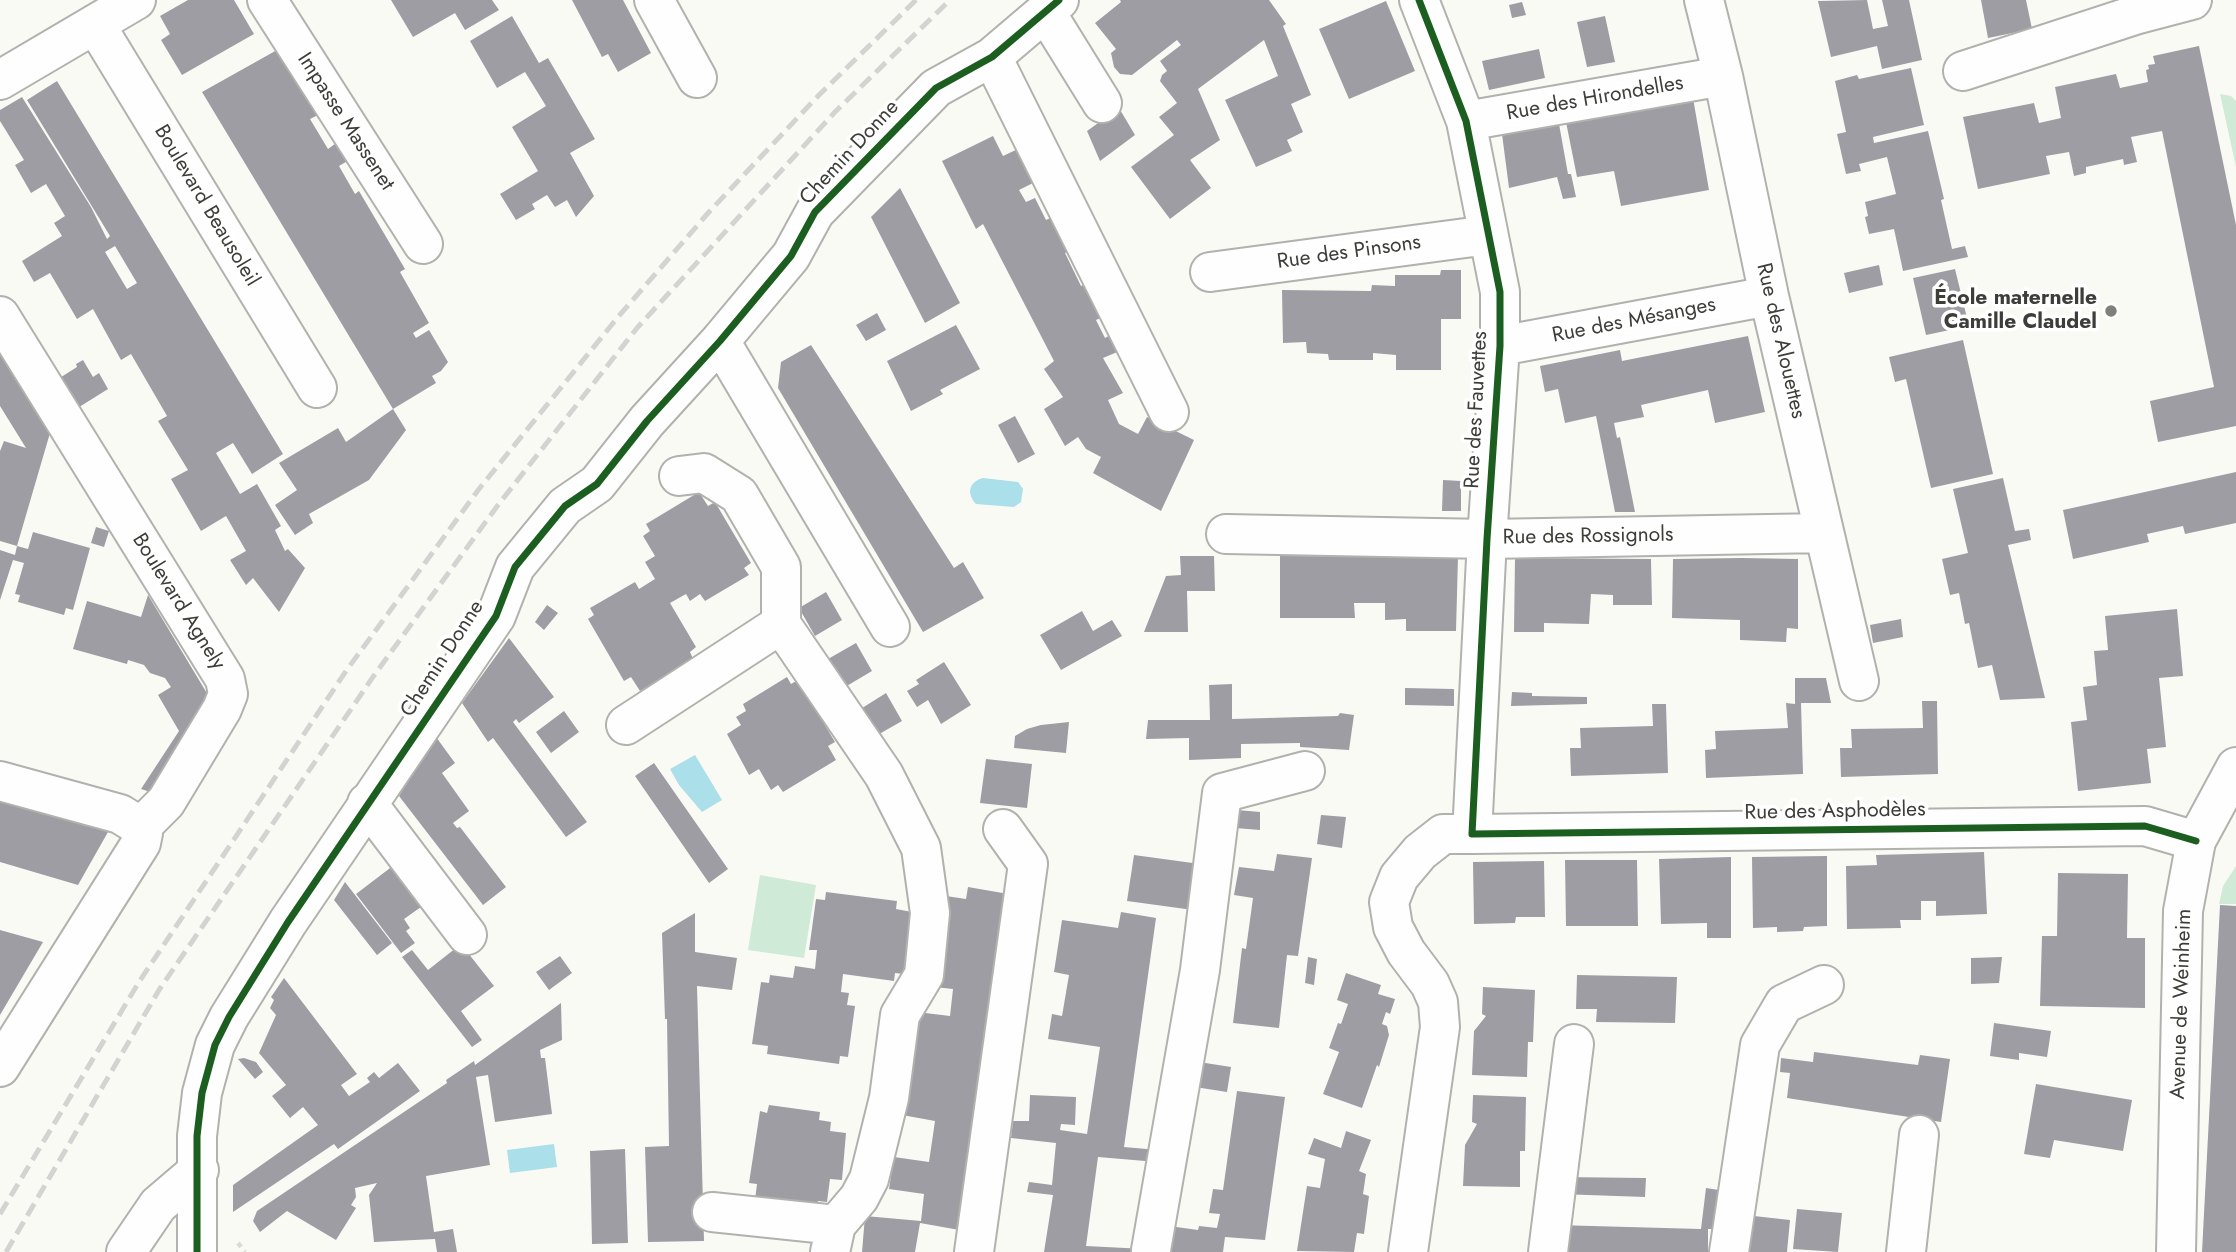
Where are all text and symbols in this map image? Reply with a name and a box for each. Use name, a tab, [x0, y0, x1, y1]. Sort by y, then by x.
street label: Impasse Massenet	[291, 48, 399, 196]
street label: Rue des Hirondelles	[1505, 71, 1685, 127]
street label: Chemin Donne	[795, 95, 905, 211]
street label: Boulevard Beausoleil	[148, 121, 264, 291]
street label: Rue des Pinsons	[1276, 230, 1422, 276]
street label: Rue des Alouettes	[1750, 261, 1810, 421]
place label: École maternelle Camille Claudel	[1934, 286, 2097, 336]
street label: Rue des Mésanges	[1550, 293, 1718, 349]
marker: École maternelle Camille Claudel	[2103, 303, 2119, 319]
street label: Rue des Fauvettes	[1460, 331, 1494, 489]
street label: Rue des Rossignols	[1502, 523, 1674, 551]
street label: Boulevard Agnely	[126, 529, 230, 675]
street label: Chemin Donne	[396, 596, 490, 722]
street label: Rue des Asphodèles	[1744, 798, 1926, 826]
street label: Avenue de Weinheim	[2166, 908, 2198, 1100]

